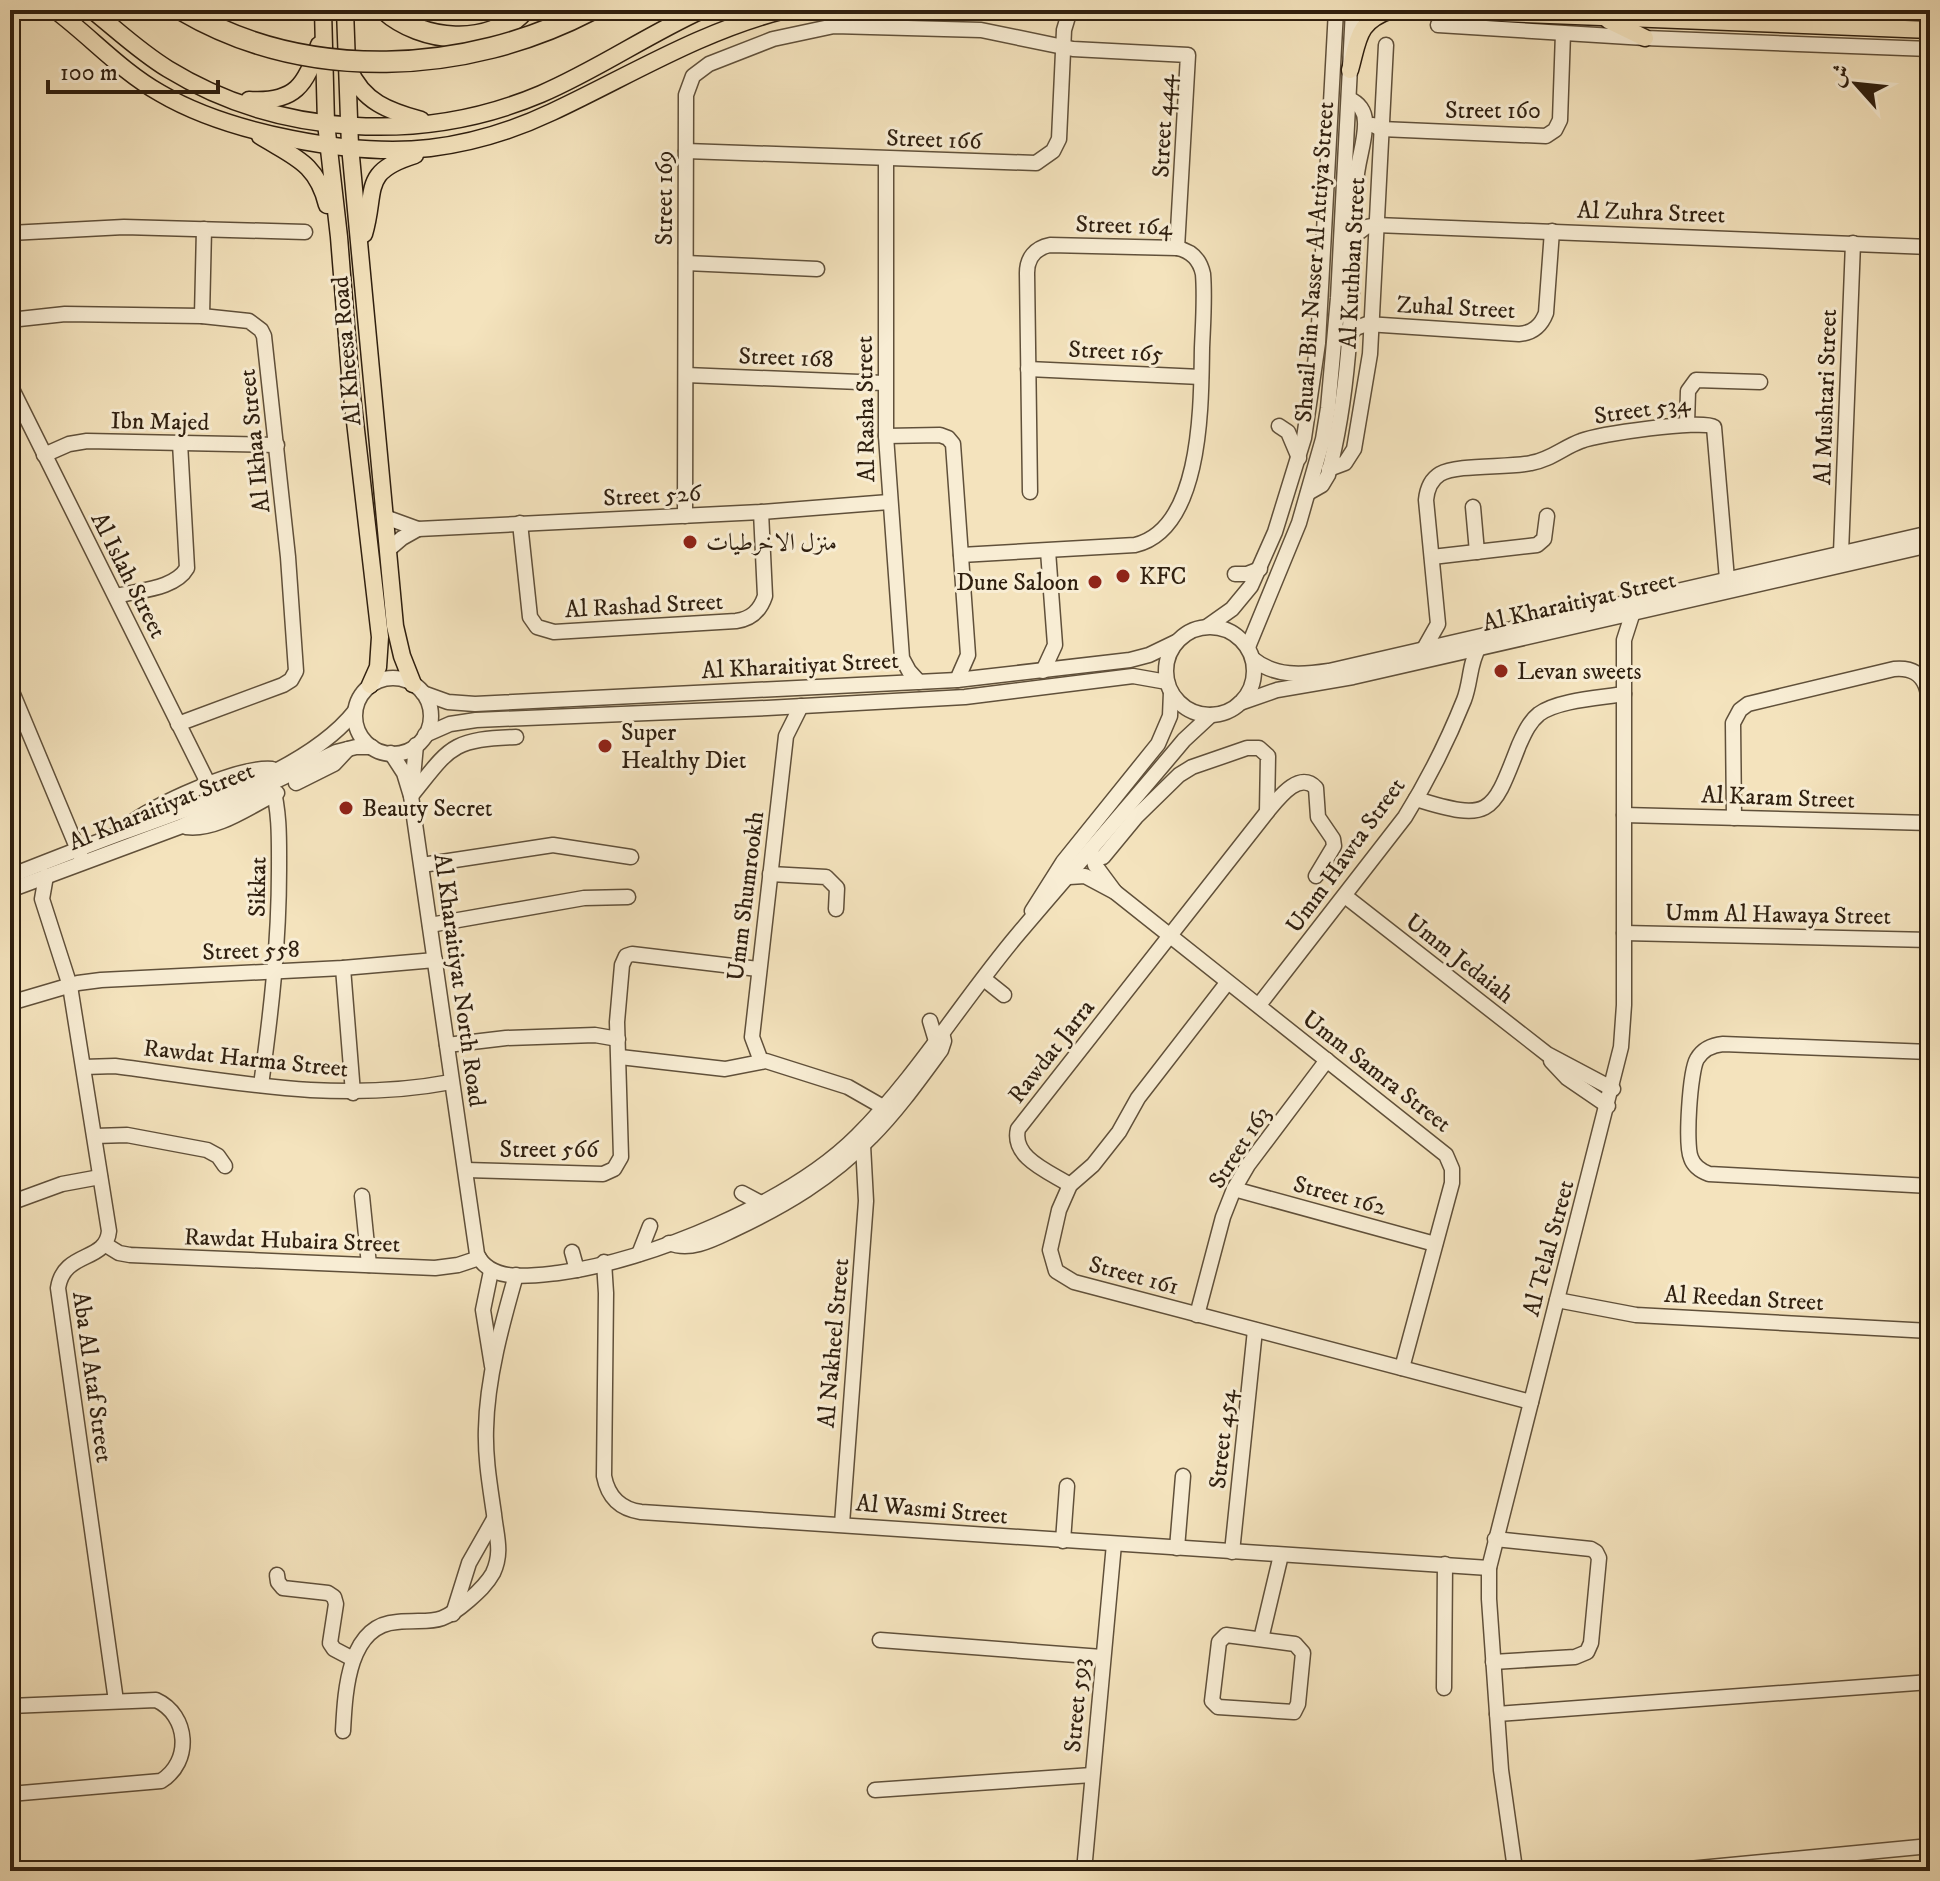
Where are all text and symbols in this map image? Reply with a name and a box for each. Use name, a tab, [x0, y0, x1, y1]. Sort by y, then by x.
scale bar	[48, 44, 218, 94]
north arrow	[1816, 44, 1896, 124]
text: 100 m	[60, 58, 118, 88]
text: ش	[1823, 60, 1856, 91]
street label: Street 444	[1146, 72, 1182, 178]
street label: Street 160	[1445, 96, 1541, 126]
street label: Shuail Bin Nasser Al Attiya Street	[1289, 100, 1341, 424]
street label: Street 166	[886, 123, 984, 157]
street label: Street 169	[650, 150, 680, 246]
street label: Al Kuthban Street	[1334, 176, 1372, 350]
street label: Al Zuhra Street	[1576, 195, 1726, 231]
street label: Street 164	[1075, 209, 1174, 243]
street label: Al Kheesa Road	[326, 275, 368, 427]
street label: Zuhal Street	[1396, 290, 1516, 326]
street label: Al Mushtari Street	[1808, 308, 1844, 486]
street label: Al Rasha Street	[850, 335, 882, 482]
street label: Street 165	[1068, 335, 1164, 369]
street label: Street 168	[738, 341, 834, 375]
street label: Al Ikhaa Street	[233, 367, 277, 514]
street label: Street 534	[1592, 388, 1693, 432]
street label: Ibn Majed	[110, 406, 210, 438]
street label: Street 526	[602, 478, 703, 514]
street label: Al Islah Street	[84, 507, 173, 644]
place label: منزل الاخرطيات	[706, 528, 837, 558]
marker: منزل الاخرطيات	[681, 533, 699, 551]
place label: KFC	[1139, 562, 1187, 592]
street label: Al Kharaitiyat Street	[1480, 565, 1679, 639]
marker: KFC	[1114, 567, 1132, 585]
place label: Dune Saloon	[956, 568, 1079, 598]
marker: Dune Saloon	[1086, 573, 1104, 591]
street label: Al Rashad Street	[564, 587, 724, 625]
street label: Al Kharaitiyat Street	[701, 646, 900, 686]
place label: Levan sweets	[1517, 657, 1642, 687]
marker: Levan sweets	[1492, 662, 1510, 680]
place label: Super Healthy Diet	[621, 718, 747, 776]
marker: Super Healthy Diet	[596, 737, 614, 755]
street label: Al Kharaitiyat Street	[64, 756, 259, 858]
street label: Umm Hawta Street	[1279, 772, 1412, 939]
street label: Al Karam Street	[1701, 780, 1856, 816]
place label: Beauty Secret	[362, 794, 493, 824]
marker: Beauty Secret	[337, 799, 355, 817]
street label: Umm Shumrookh	[721, 809, 771, 983]
street label: Al Kharaitiyat North Road	[426, 851, 492, 1109]
street label: Sikkat	[242, 856, 274, 918]
street label: Umm Al Hawaya Street	[1665, 898, 1892, 932]
street label: Umm Jedaiah	[1399, 907, 1520, 1011]
street label: Street 558	[202, 934, 300, 968]
street label: Rawdat Jarra	[1002, 993, 1102, 1110]
street label: Umm Samra Street	[1296, 1004, 1457, 1140]
street label: Rawdat Harma Street	[142, 1033, 350, 1085]
street label: Street 163	[1202, 1101, 1277, 1194]
street label: Street 566	[500, 1135, 600, 1165]
street label: Street 162	[1290, 1169, 1390, 1223]
street label: Al Telal Street	[1516, 1177, 1582, 1320]
street label: Rawdat Hubaira Street	[183, 1222, 401, 1260]
street label: Street 161	[1086, 1250, 1182, 1302]
street label: Al Nakheel Street	[812, 1257, 856, 1429]
street label: Al Reedan Street	[1663, 1280, 1825, 1318]
street label: Aba Al Ataf Street	[65, 1290, 119, 1465]
street label: Street 454	[1203, 1387, 1243, 1490]
street label: Al Wasmi Street	[855, 1488, 1010, 1532]
street label: Street 593	[1058, 1657, 1096, 1754]

